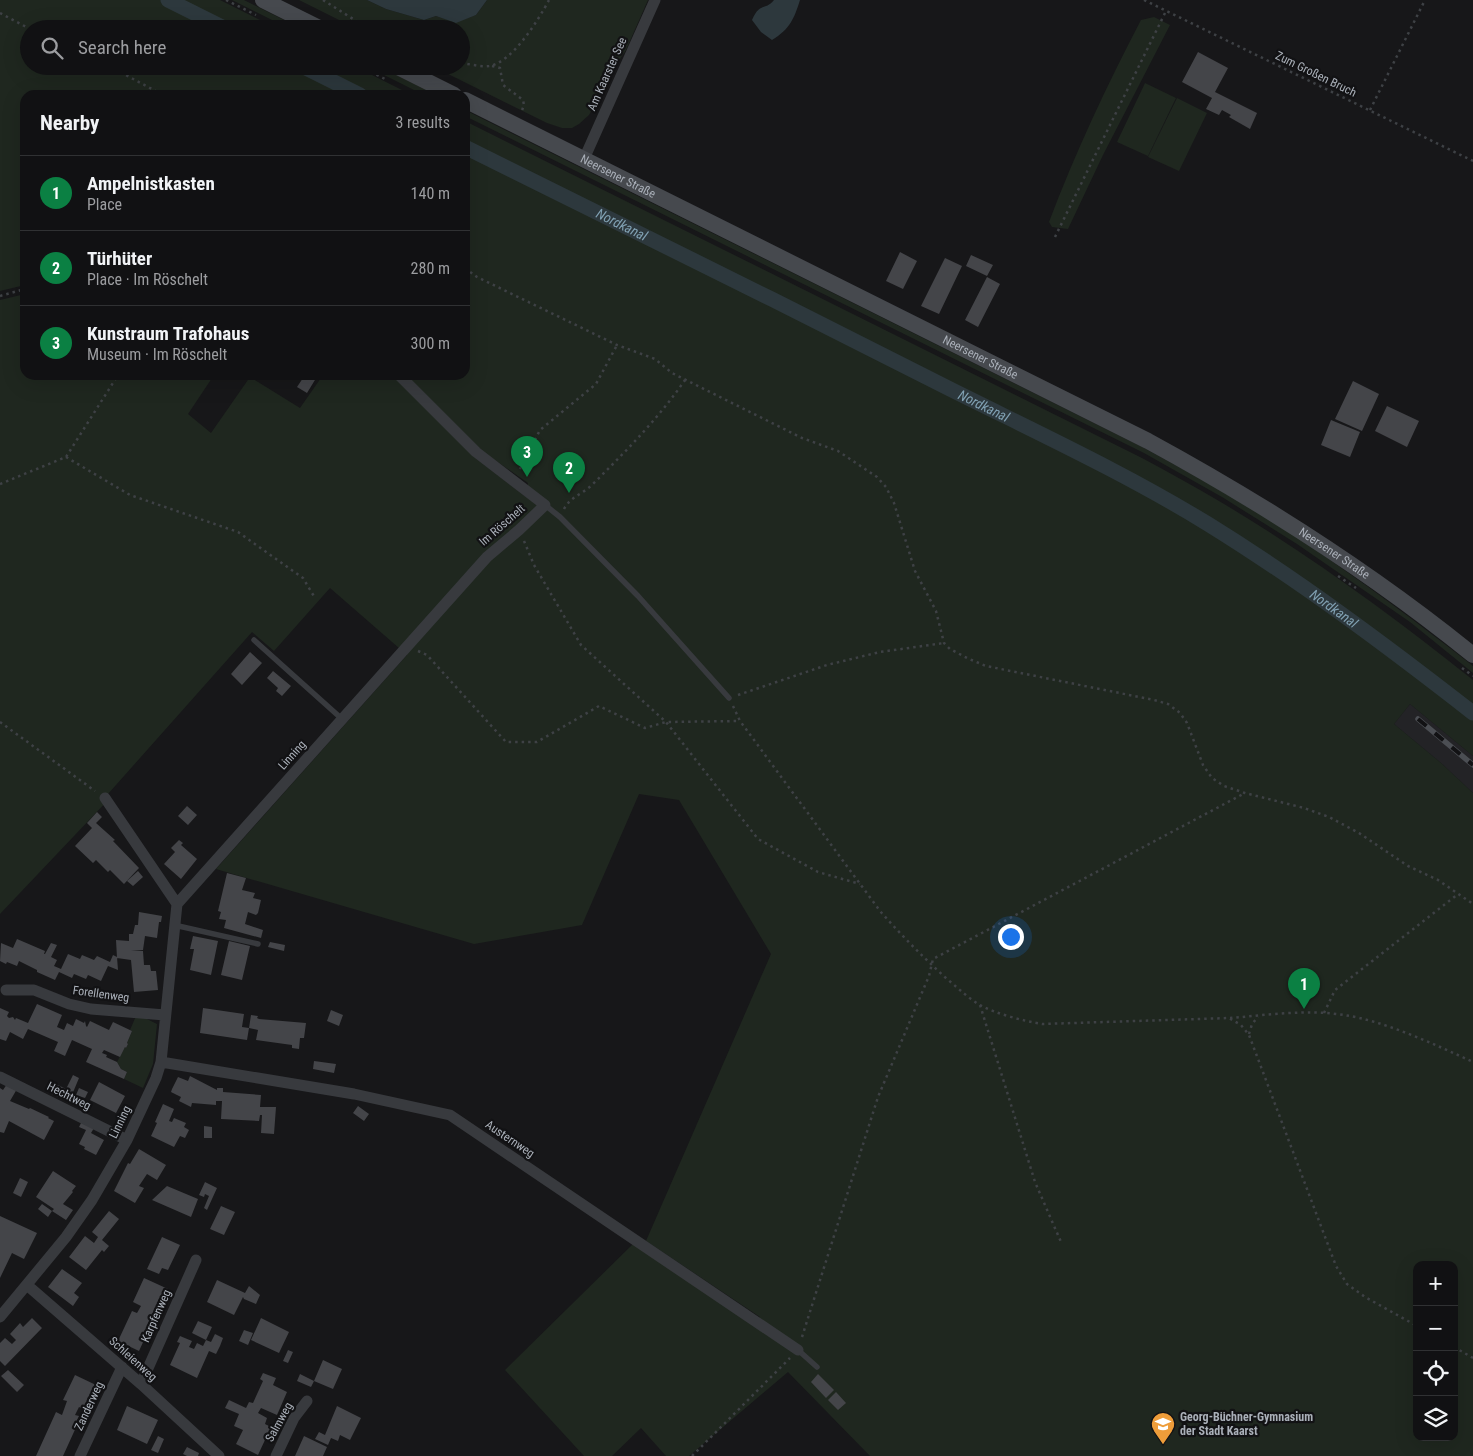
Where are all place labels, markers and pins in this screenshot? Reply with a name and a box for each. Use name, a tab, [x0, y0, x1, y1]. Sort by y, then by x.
pin: 3	[511, 436, 543, 477]
pin: 2	[553, 452, 585, 493]
pin: 1	[1288, 968, 1320, 1009]
place label: Georg-Büchner-Gymnasium der Stadt Kaarst	[1180, 1410, 1313, 1438]
school or university icon: Georg-Büchner-Gymnasium der Stadt Kaarst	[1150, 1411, 1176, 1445]

